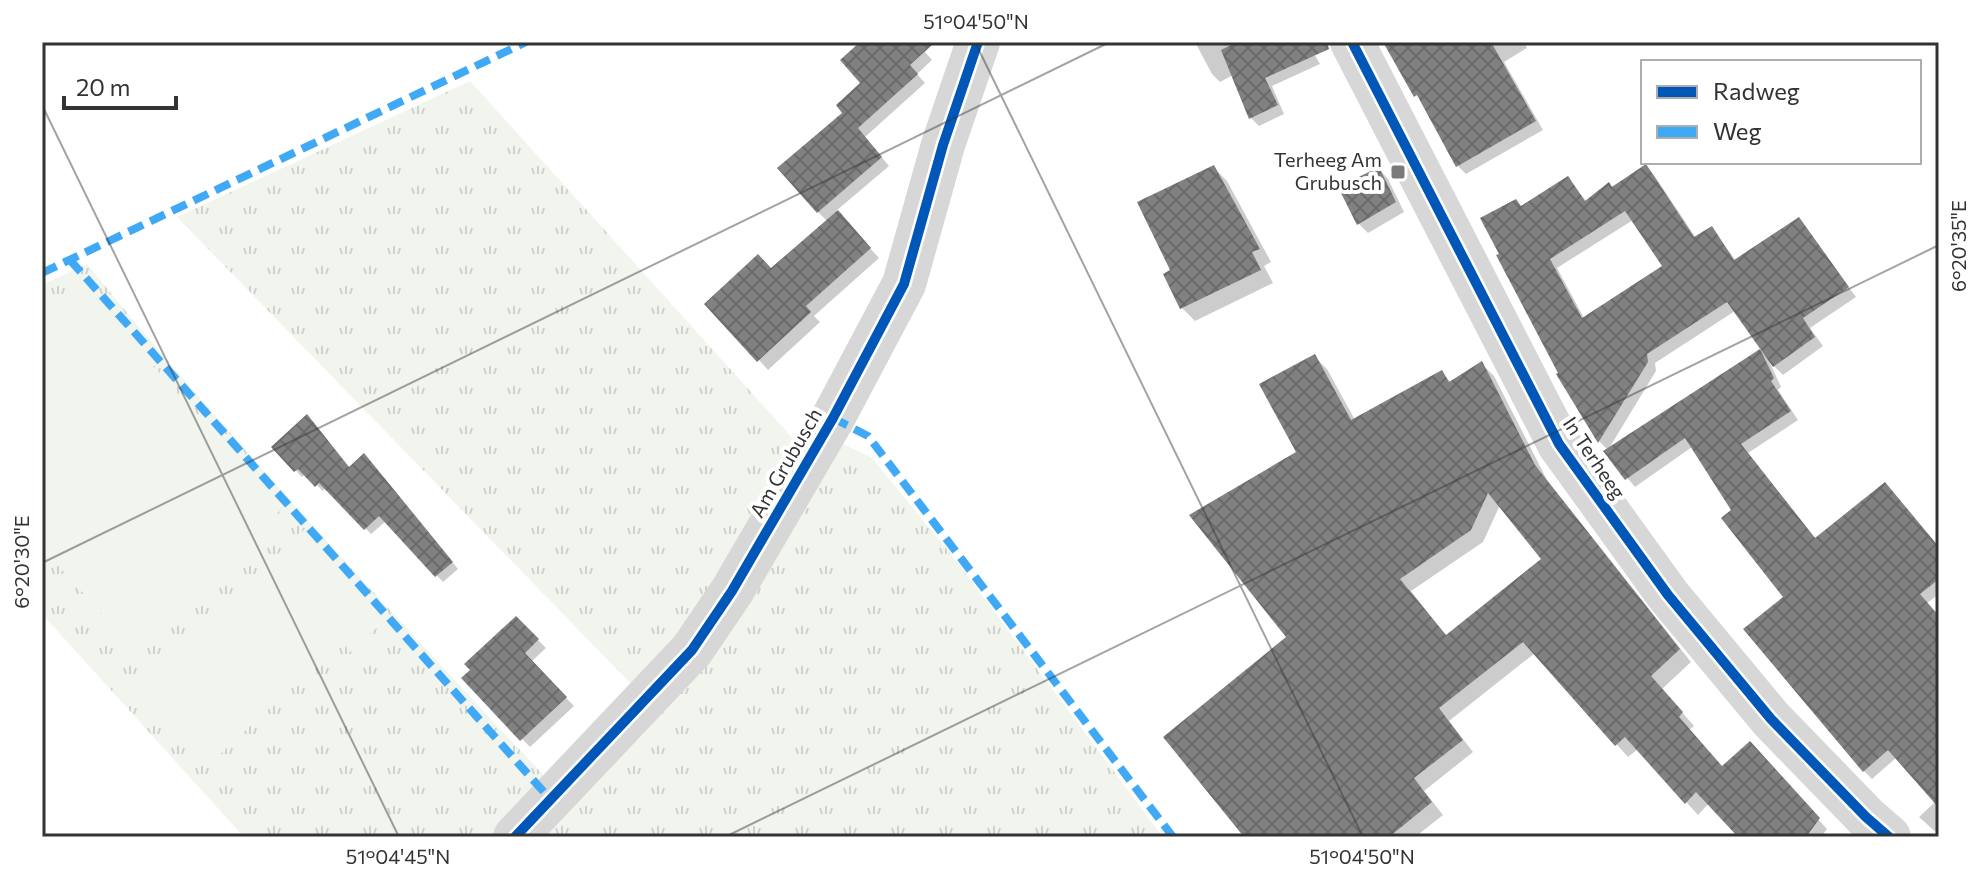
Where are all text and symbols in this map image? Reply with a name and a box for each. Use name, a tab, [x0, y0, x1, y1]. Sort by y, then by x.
text: 51°04'50"N	[923, 9, 1029, 33]
scale bar	[64, 60, 176, 110]
legend	[1641, 60, 1921, 164]
text: 20 m	[76, 72, 130, 101]
text: Radweg	[1713, 76, 1800, 105]
text: Weg	[1713, 116, 1761, 145]
place label: Terheeg Am Grubusch	[1274, 147, 1382, 194]
marker: Terheeg Am Grubusch	[1389, 163, 1407, 181]
text: 6°20'35"E	[1946, 200, 1970, 292]
street label: Am Grubusch	[744, 404, 826, 521]
street label: In Terheeg	[1559, 412, 1631, 503]
text: 6°20'30"E	[9, 515, 33, 609]
text: 51°04'45"N	[346, 844, 450, 868]
text: 51°04'50"N	[1309, 844, 1415, 868]

